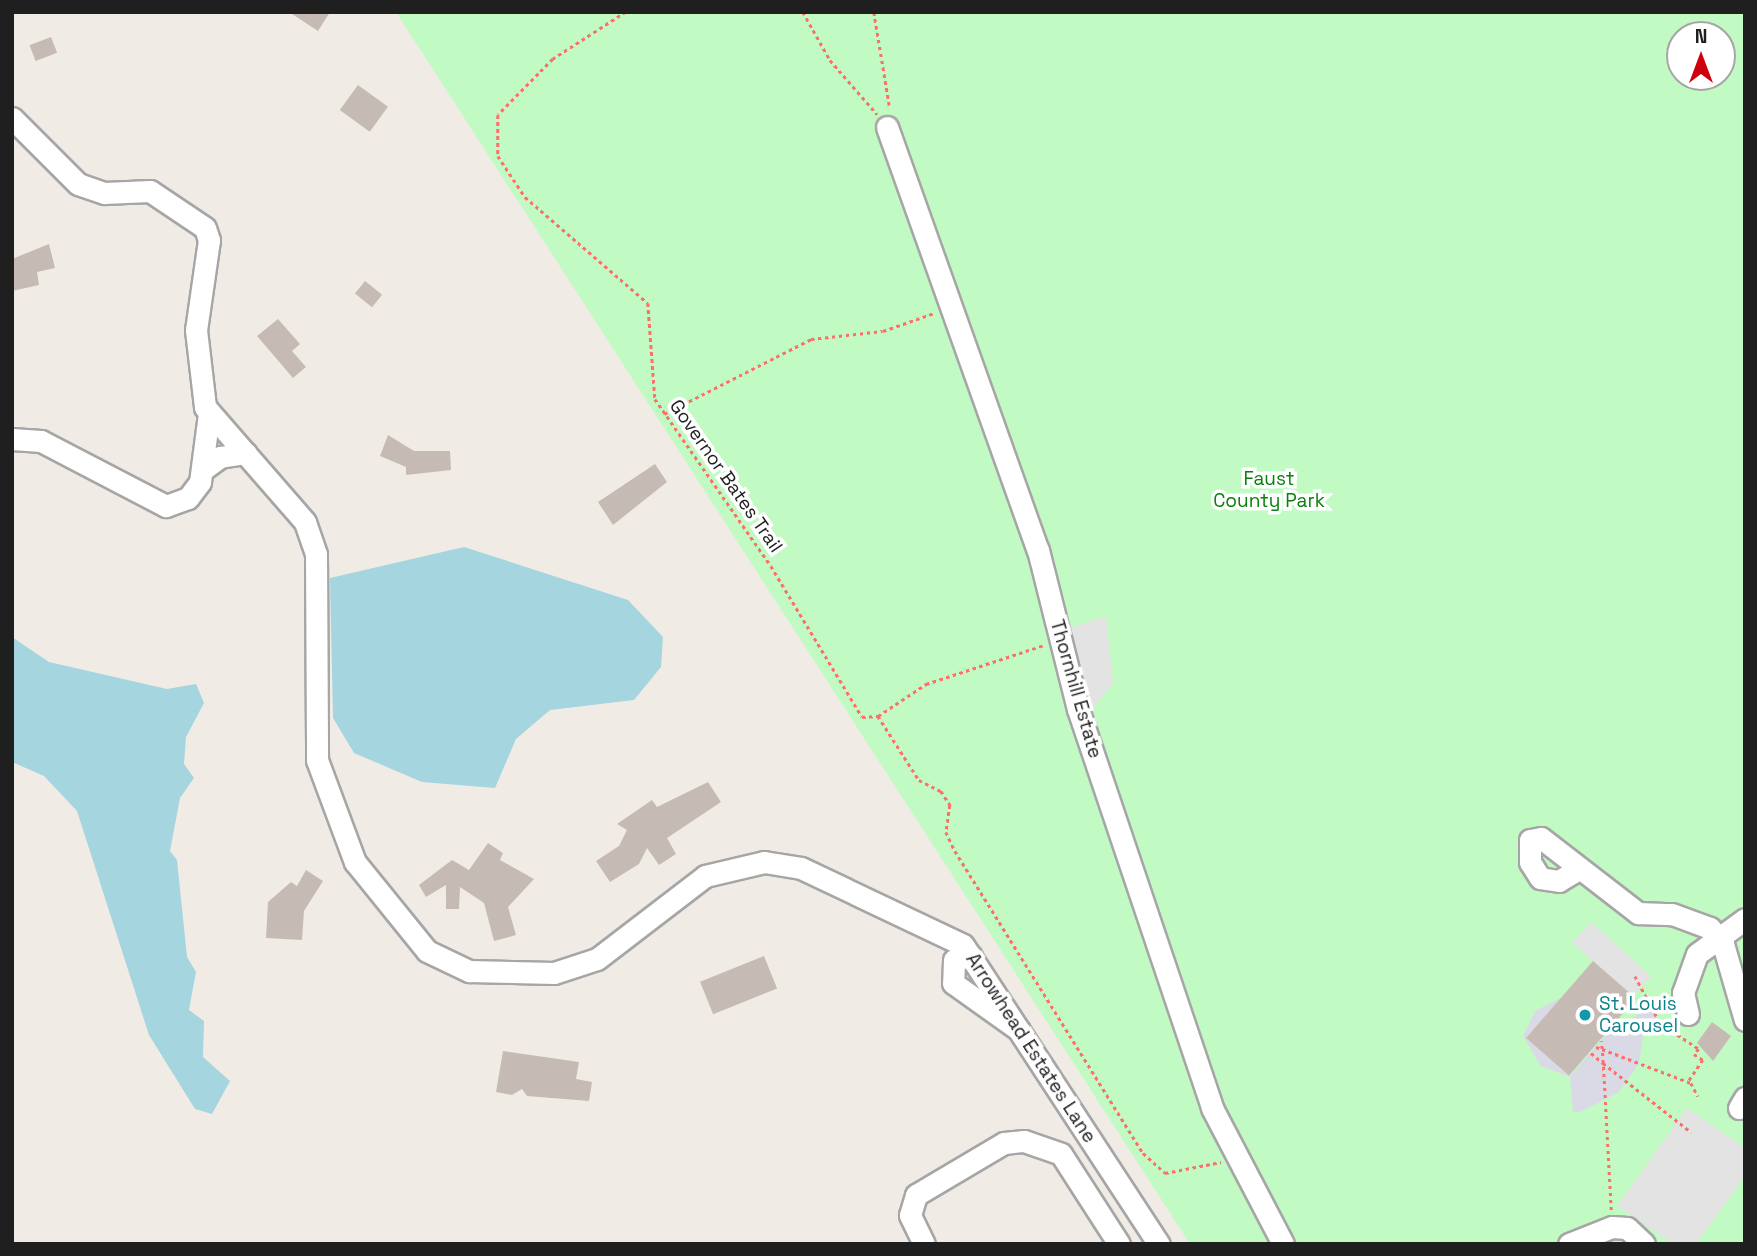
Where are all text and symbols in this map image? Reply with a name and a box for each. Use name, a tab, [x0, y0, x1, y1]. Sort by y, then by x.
north arrow	[1666, 21, 1736, 91]
text: N	[1695, 24, 1707, 49]
street label: Governor Bates Trail	[665, 395, 787, 557]
park label: Faust County Park	[1213, 468, 1325, 512]
street label: Thornhill Estate	[1045, 617, 1107, 761]
street label: Arrowhead Estates Lane	[961, 949, 1101, 1147]
place label: St. Louis Carousel	[1599, 993, 1678, 1037]
marker: St. Louis Carousel	[1577, 1007, 1593, 1023]

